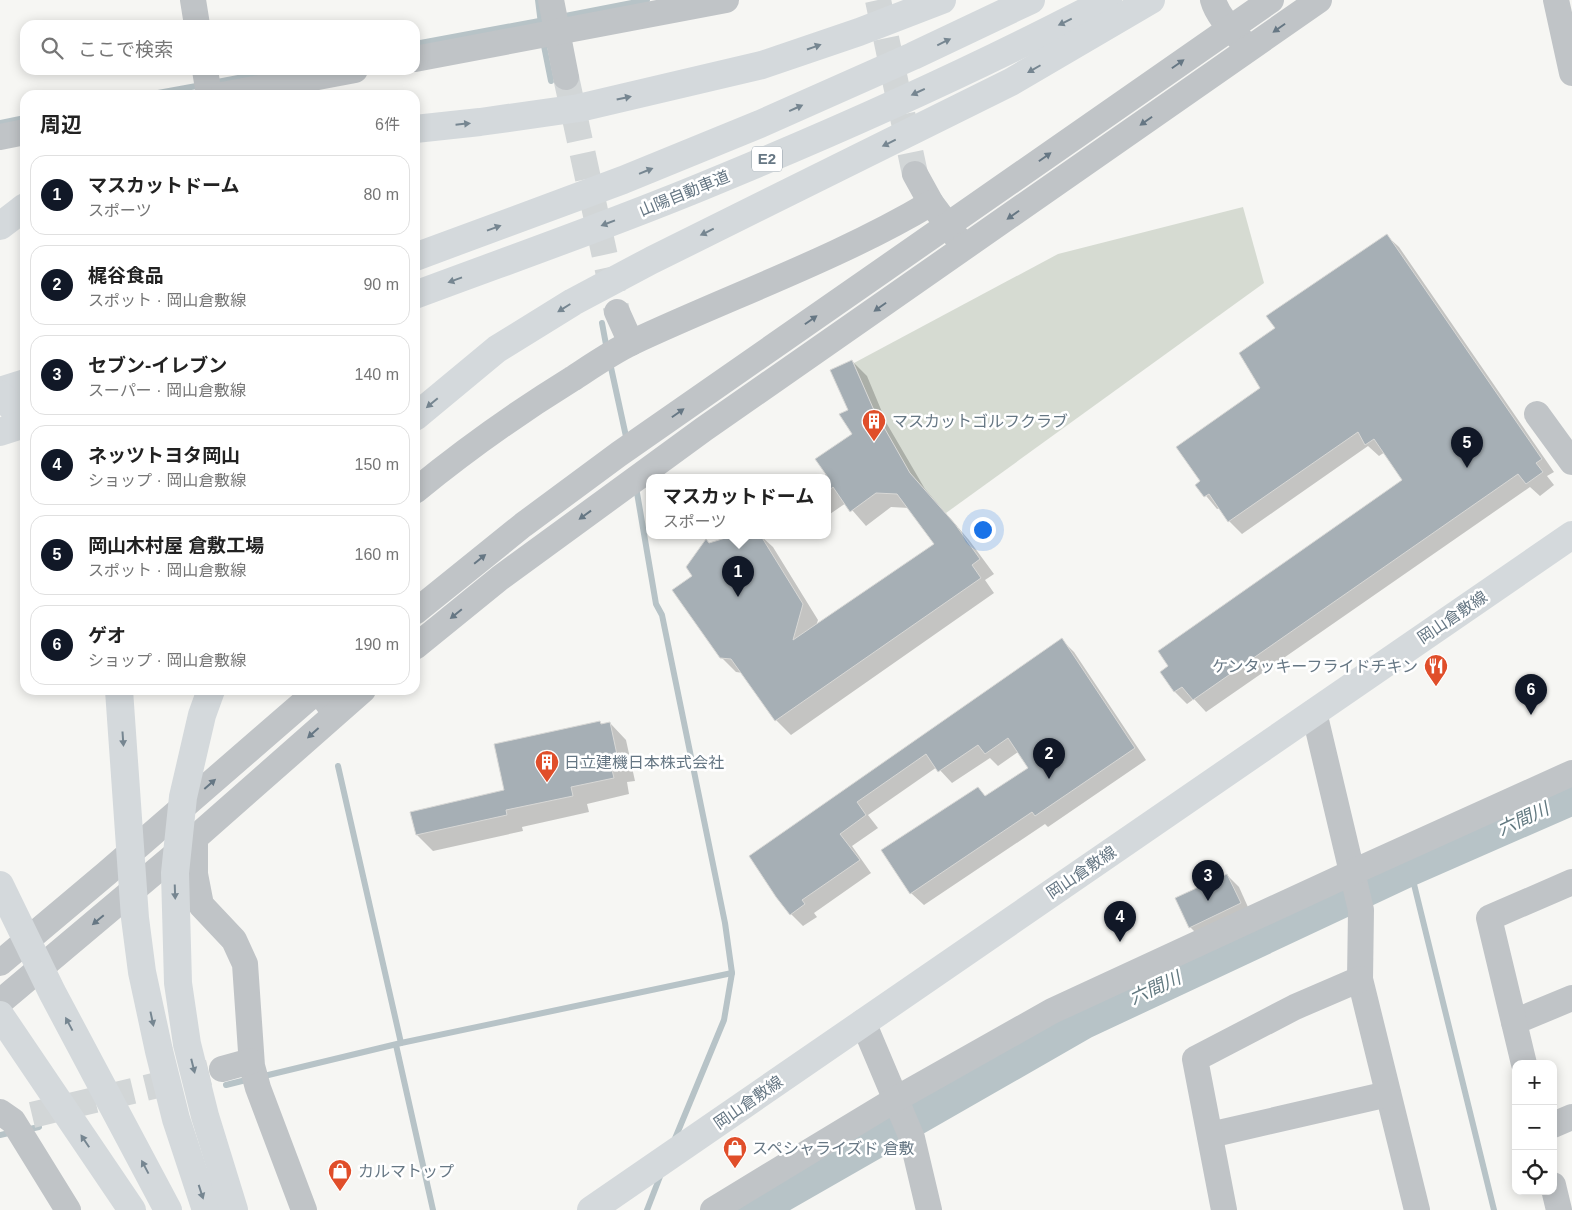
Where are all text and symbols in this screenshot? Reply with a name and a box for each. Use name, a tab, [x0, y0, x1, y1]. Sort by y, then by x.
one-way arrow	[1058, 19, 1072, 27]
search box	[20, 20, 420, 75]
one-way arrow	[1272, 23, 1286, 33]
icon: search	[38, 34, 66, 62]
one-way arrow	[937, 37, 951, 45]
text: ここで検索	[78, 39, 173, 60]
one-way arrow	[807, 43, 822, 50]
one-way arrow	[1171, 59, 1185, 69]
one-way arrow	[1027, 64, 1040, 73]
one-way arrow	[911, 89, 925, 97]
one-way arrow	[616, 94, 631, 102]
one-way arrow	[789, 104, 803, 112]
text: 周辺	[40, 113, 82, 136]
text: 6件	[375, 116, 400, 133]
one-way arrow	[1139, 116, 1153, 126]
one-way arrow	[456, 120, 472, 128]
one-way arrow	[882, 139, 896, 147]
road number: E2	[752, 146, 782, 172]
one-way arrow	[1038, 152, 1052, 162]
one-way arrow	[638, 166, 653, 174]
street label: 山陽自動車道	[636, 168, 732, 219]
text: マスカットドーム	[88, 175, 239, 196]
text: 1	[53, 186, 61, 203]
text: 80 m	[363, 186, 399, 203]
text: スポーツ	[88, 202, 152, 219]
one-way arrow	[1006, 210, 1020, 220]
one-way arrow	[600, 220, 615, 228]
one-way arrow	[486, 224, 501, 231]
one-way arrow	[700, 228, 715, 237]
text: 梶谷食品	[88, 265, 164, 286]
text: 2	[53, 276, 61, 293]
text: 90 m	[363, 276, 399, 293]
one-way arrow	[447, 276, 462, 284]
text: スポット · 岡山倉敷線	[88, 292, 246, 309]
one-way arrow	[873, 302, 886, 312]
one-way arrow	[557, 303, 570, 313]
one-way arrow	[804, 315, 818, 325]
text: セブン-イレブン	[88, 355, 227, 376]
text: 3	[53, 366, 61, 383]
text: 140 m	[355, 366, 399, 383]
text: スーパー · 岡山倉敷線	[88, 382, 246, 399]
one-way arrow	[426, 397, 439, 408]
one-way arrow	[671, 408, 685, 418]
building icon: マスカットゴルフクラブ	[861, 408, 887, 442]
place label: マスカットゴルフクラブ	[892, 413, 1068, 430]
pin: 5	[1451, 427, 1483, 468]
text: ネッツトヨタ岡山	[88, 445, 240, 466]
text: 4	[53, 456, 61, 473]
text: 150 m	[355, 456, 399, 473]
text: ショップ · 岡山倉敷線	[88, 472, 246, 489]
popup	[646, 474, 831, 539]
text: マスカットドーム	[663, 486, 814, 507]
one-way arrow	[578, 510, 592, 520]
text: スポーツ	[663, 513, 726, 530]
your location	[970, 517, 996, 543]
text: 岡山木村屋 倉敷工場	[88, 535, 264, 556]
text: 5	[53, 546, 61, 563]
text: 160 m	[355, 546, 399, 563]
one-way arrow	[473, 554, 486, 565]
pin: 1	[722, 556, 754, 597]
text: スポット · 岡山倉敷線	[88, 562, 246, 579]
street label: 岡山倉敷線	[1414, 588, 1490, 647]
one-way arrow	[450, 608, 462, 619]
text: ゲオ	[88, 625, 126, 646]
text: 6	[53, 636, 61, 653]
text: 190 m	[355, 636, 399, 653]
text: ショップ · 岡山倉敷線	[88, 652, 246, 669]
restaurant icon: ケンタッキーフライドチキン	[1423, 653, 1449, 687]
place label: ケンタッキーフライドチキン	[1212, 658, 1418, 675]
pin: 6	[1515, 674, 1547, 715]
one-way arrow	[307, 727, 319, 739]
one-way arrow	[119, 731, 127, 747]
pin: 2	[1033, 738, 1065, 779]
building icon: 日立建機日本株式会社	[534, 749, 560, 783]
place label: 日立建機日本株式会社	[564, 754, 724, 771]
one-way arrow	[203, 778, 216, 789]
water label: 六間川	[1494, 798, 1554, 839]
street label: 岡山倉敷線	[1043, 843, 1119, 902]
pin: 3	[1192, 860, 1224, 901]
one-way arrow	[171, 884, 179, 900]
pin: 4	[1104, 901, 1136, 942]
one-way arrow	[92, 914, 104, 926]
water label: 六間川	[1126, 967, 1186, 1008]
one-way arrow	[148, 1012, 156, 1027]
one-way arrow	[64, 1017, 73, 1031]
one-way arrow	[189, 1058, 197, 1073]
map controls	[1512, 1060, 1557, 1195]
button: +	[1512, 1060, 1557, 1105]
street label: 岡山倉敷線	[711, 1072, 786, 1132]
button: −	[1512, 1105, 1557, 1150]
one-way arrow	[80, 1134, 90, 1147]
shop icon: スペシャライズド 倉敷	[722, 1135, 748, 1169]
place label: スペシャライズド 倉敷	[752, 1140, 915, 1157]
button: locate	[1512, 1150, 1557, 1195]
shop icon: カルマトップ	[327, 1158, 353, 1192]
one-way arrow	[141, 1160, 150, 1174]
place label: カルマトップ	[358, 1163, 454, 1180]
one-way arrow	[197, 1185, 205, 1200]

